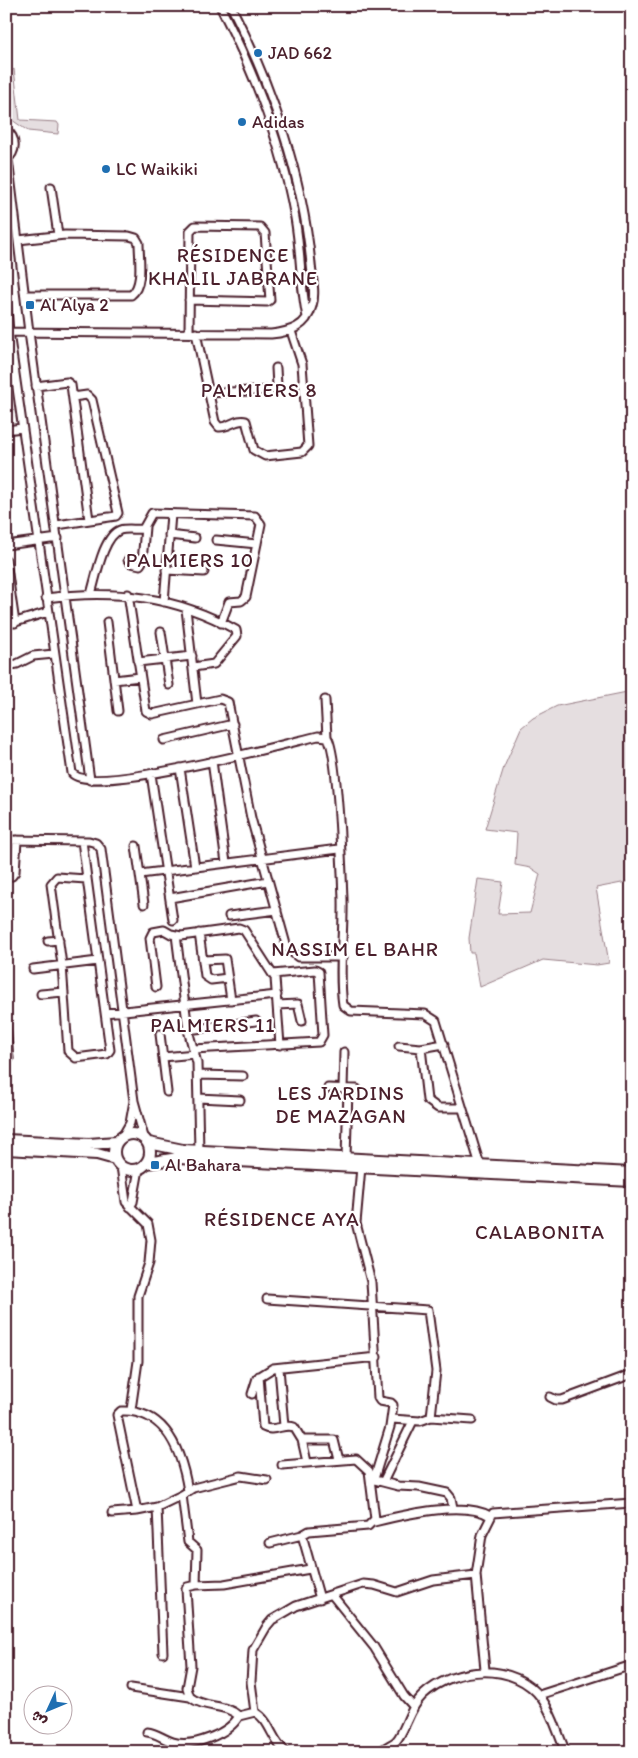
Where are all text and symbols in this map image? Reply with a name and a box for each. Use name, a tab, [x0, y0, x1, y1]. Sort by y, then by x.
place label: JAD 662	[268, 42, 333, 64]
marker: JAD 662	[252, 47, 264, 59]
place label: Adidas	[252, 111, 305, 133]
marker: Adidas	[236, 116, 248, 128]
place label: LC Waikiki	[116, 158, 198, 180]
marker: LC Waikiki	[100, 163, 112, 175]
district label: RÉSIDENCE KHALIL JABRANE	[148, 243, 318, 290]
place label: Al Alya 2	[40, 294, 109, 316]
marker: Al Alya 2	[24, 299, 36, 311]
district label: PALMIERS 8	[201, 378, 317, 402]
district label: PALMIERS 10	[126, 548, 254, 572]
district label: NASSIM EL BAHR	[271, 937, 439, 961]
district label: PALMIERS 11	[150, 1013, 276, 1037]
district label: LES JARDINS DE MAZAGAN	[275, 1081, 407, 1128]
place label: Al Bahara	[165, 1154, 242, 1176]
marker: Al Bahara	[149, 1159, 161, 1171]
district label: RÉSIDENCE AYA	[204, 1207, 360, 1231]
district label: CALABONITA	[475, 1220, 605, 1244]
north arrow	[22, 1686, 72, 1736]
text: ش	[28, 1707, 50, 1730]

